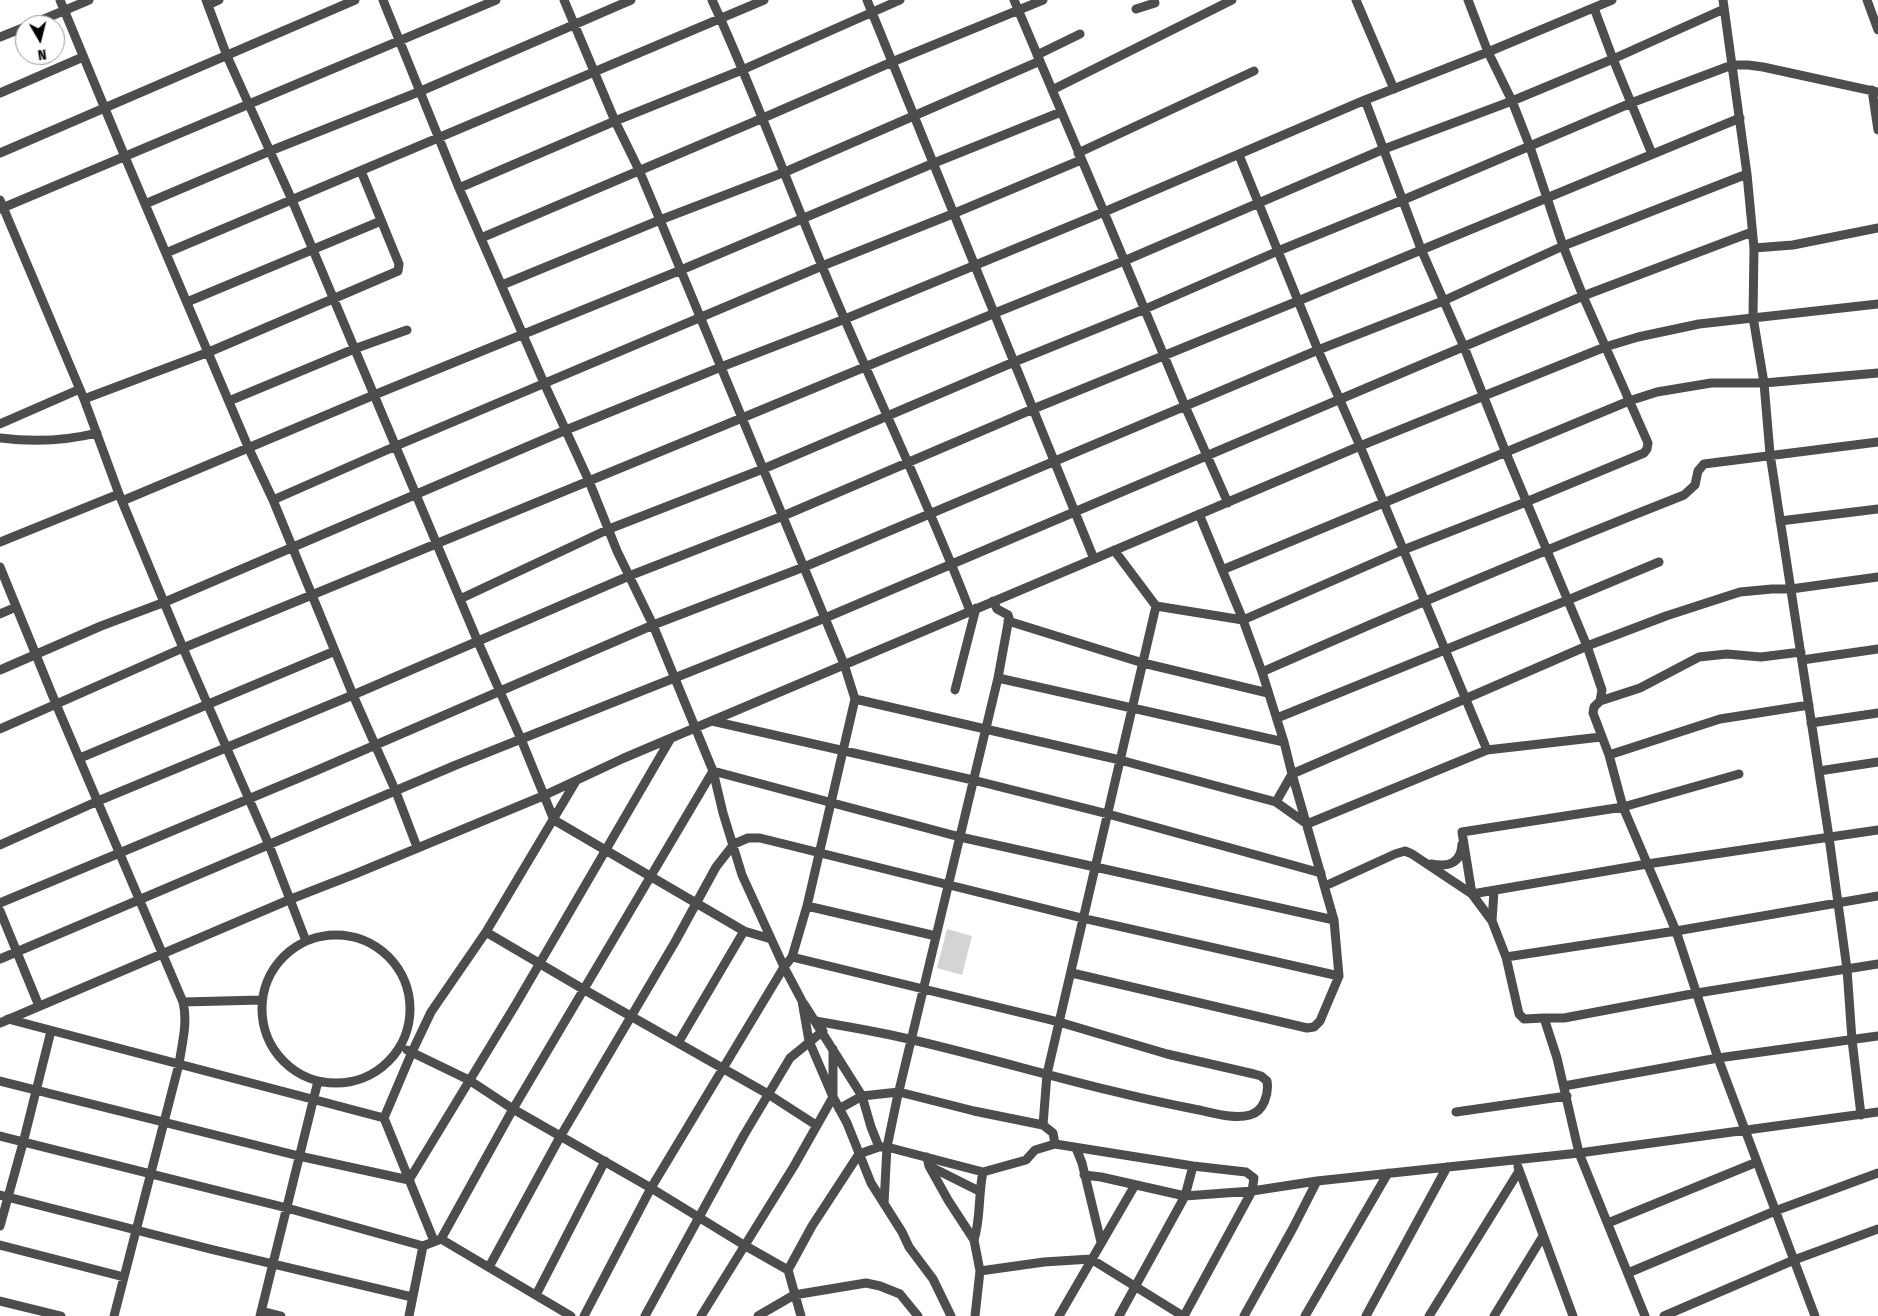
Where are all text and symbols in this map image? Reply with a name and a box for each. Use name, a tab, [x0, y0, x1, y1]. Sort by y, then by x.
north arrow	[15, 15, 65, 65]
text: N	[37, 45, 47, 63]

